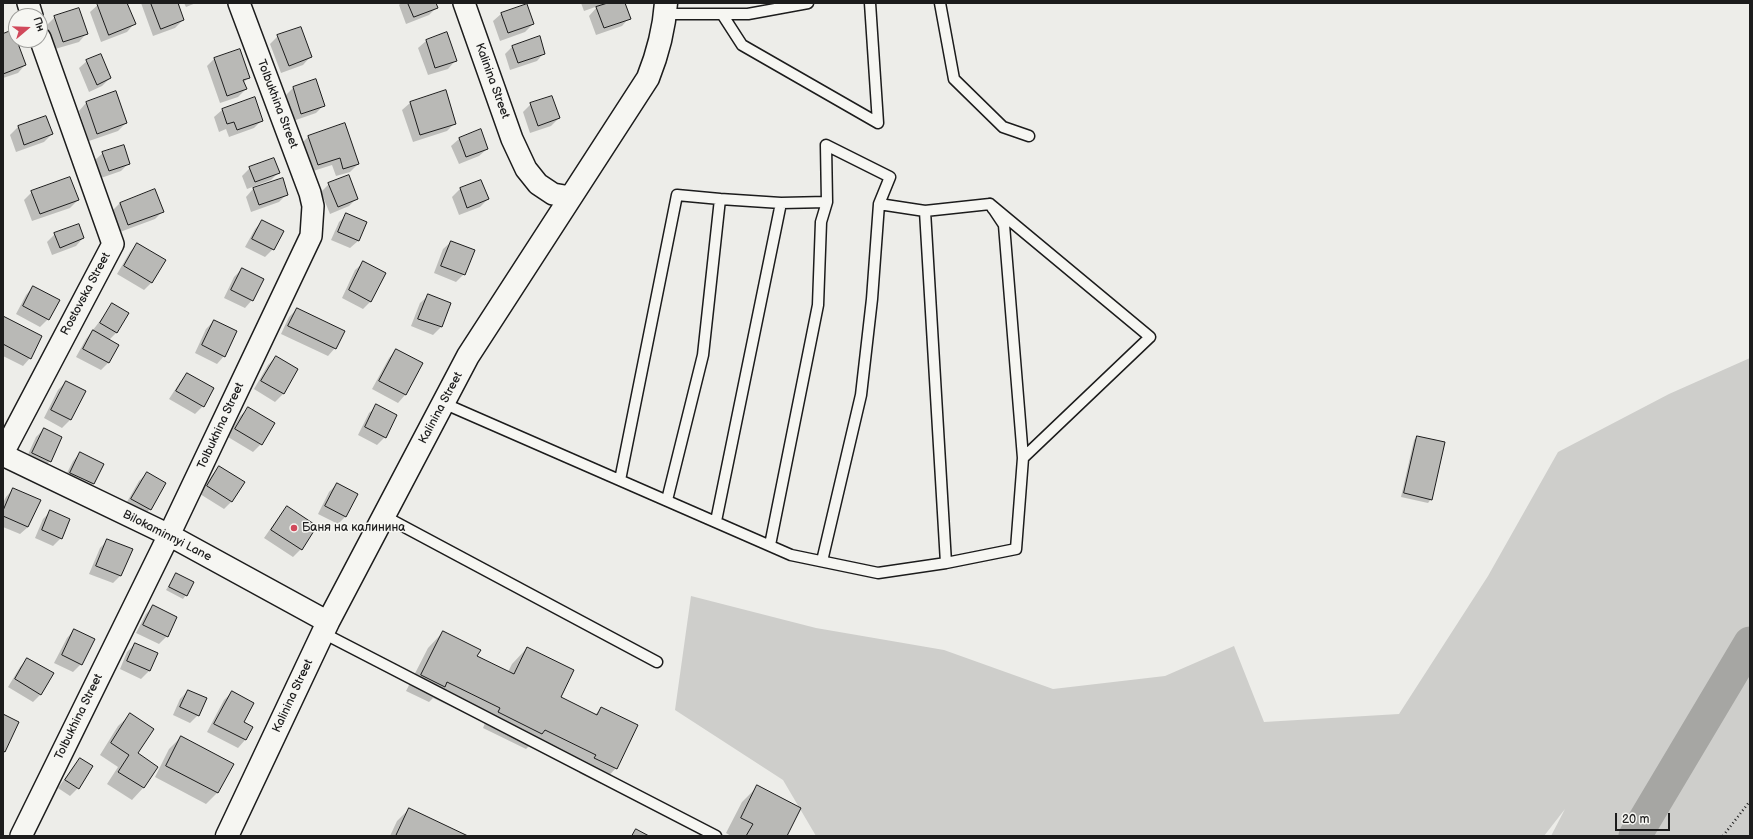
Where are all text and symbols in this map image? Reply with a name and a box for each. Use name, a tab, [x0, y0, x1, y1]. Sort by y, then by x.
north arrow	[8, 8, 48, 48]
text: Пн	[30, 15, 47, 33]
street label: Kalinina Street	[472, 41, 512, 121]
street label: Tolbukhina Street	[253, 58, 301, 150]
street label: Rostovska Street	[58, 250, 114, 338]
street label: Kalinina Street	[416, 370, 466, 446]
street label: Tolbukhina Street	[195, 380, 247, 472]
street label: Bilokaminnyi Lane	[120, 507, 214, 565]
place label: Баня на калинина	[302, 521, 405, 535]
marker: Баня на калинина	[289, 523, 299, 533]
street label: Kalinina Street	[270, 657, 316, 735]
street label: Tolbukhina Street	[52, 672, 106, 762]
scale bar	[1617, 805, 1672, 831]
text: 20 m	[1622, 812, 1649, 827]

